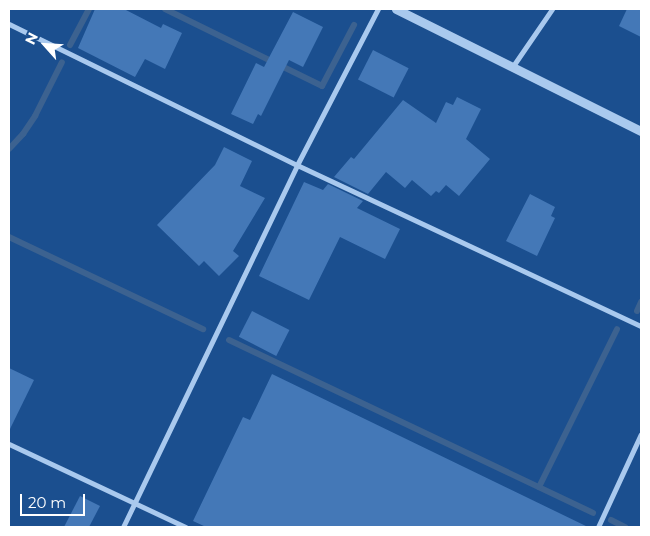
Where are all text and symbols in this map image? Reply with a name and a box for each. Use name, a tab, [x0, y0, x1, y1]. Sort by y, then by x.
north arrow	[20, 20, 70, 70]
text: N	[21, 29, 42, 47]
scale bar	[22, 484, 88, 516]
text: 20 m	[28, 493, 66, 512]

